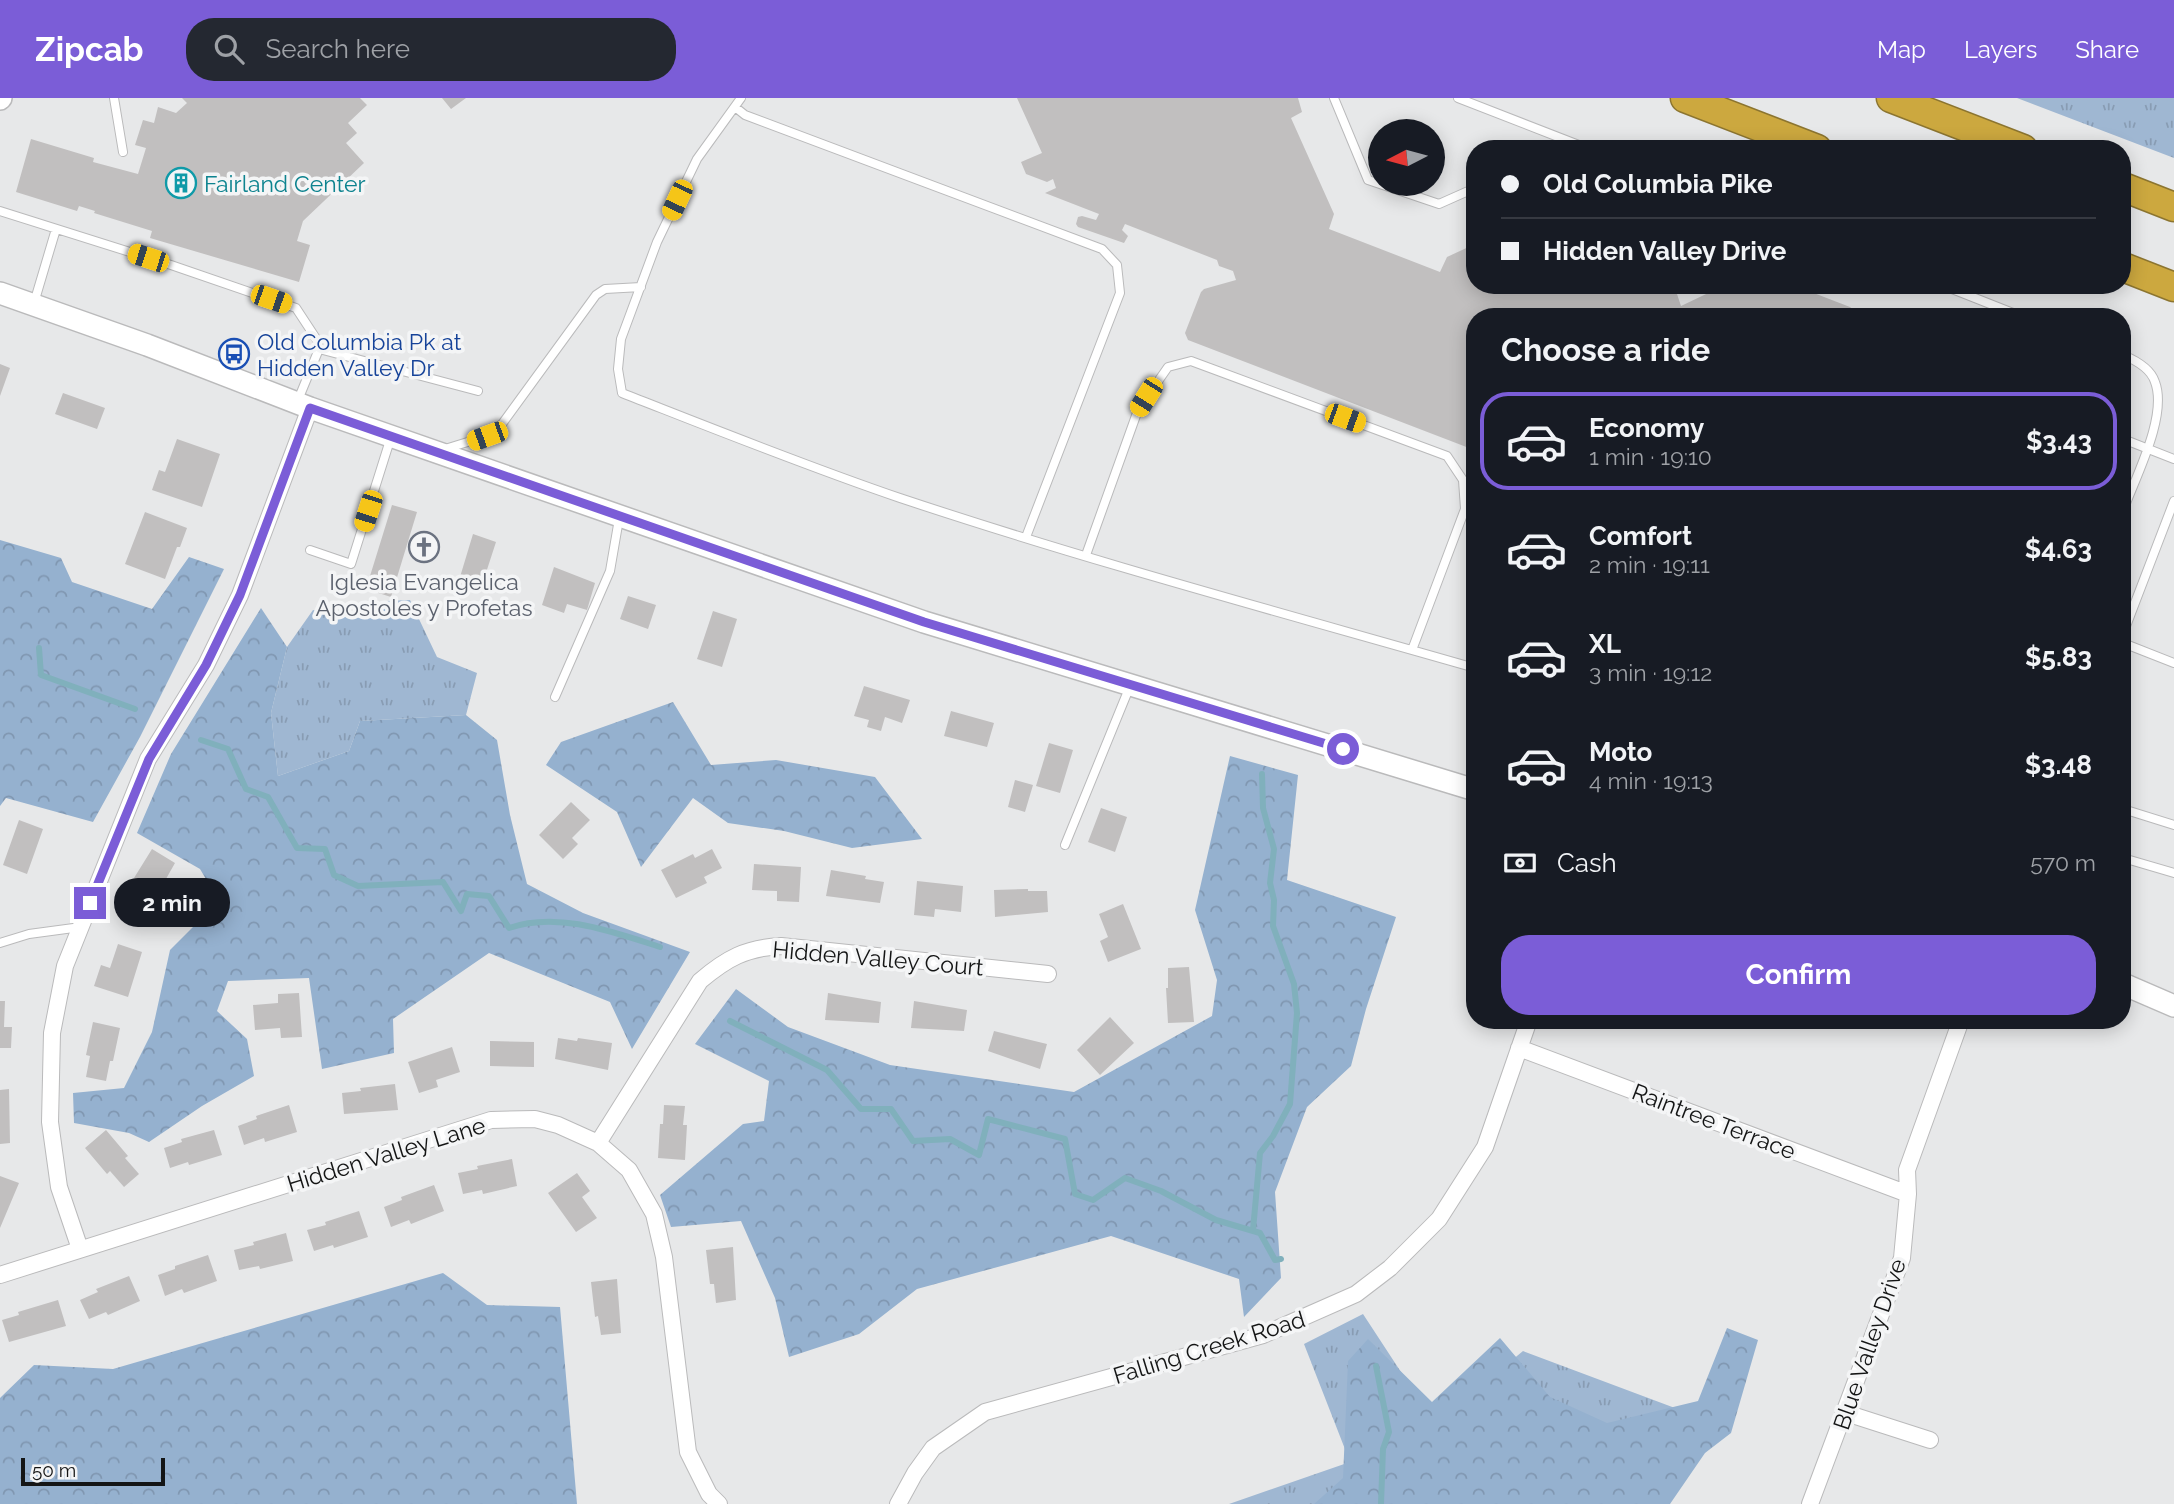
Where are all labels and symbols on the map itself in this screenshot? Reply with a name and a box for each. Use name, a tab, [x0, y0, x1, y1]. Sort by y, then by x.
north arrow	[1368, 119, 1446, 196]
building icon: Fairland Center	[164, 166, 198, 200]
place label: Fairland Center	[204, 170, 366, 197]
car	[659, 177, 696, 223]
car	[125, 242, 172, 274]
car	[248, 282, 295, 316]
place label: Old Columbia Pk at Hidden Valley Dr	[257, 328, 462, 381]
bus stop icon: Old Columbia Pk at Hidden Valley Dr	[217, 337, 251, 371]
car	[1126, 374, 1167, 420]
car	[1322, 401, 1369, 435]
car	[464, 419, 511, 453]
car	[352, 488, 385, 534]
church icon: Iglesia Evangelica Apostoles y Profetas	[407, 530, 441, 564]
place label: Iglesia Evangelica Apostoles y Profetas	[316, 568, 533, 621]
route start	[1327, 733, 1359, 765]
callout: 2 min	[114, 878, 230, 928]
route end	[74, 887, 106, 919]
street label: Hidden Valley Court	[771, 935, 985, 981]
street label: Raintree Terrace	[1628, 1077, 1800, 1165]
street label: Hidden Valley Lane	[284, 1111, 488, 1197]
street label: Blue Valley Drive	[1827, 1255, 1911, 1433]
street label: Falling Creek Road	[1110, 1305, 1308, 1389]
scale bar	[21, 1455, 164, 1487]

